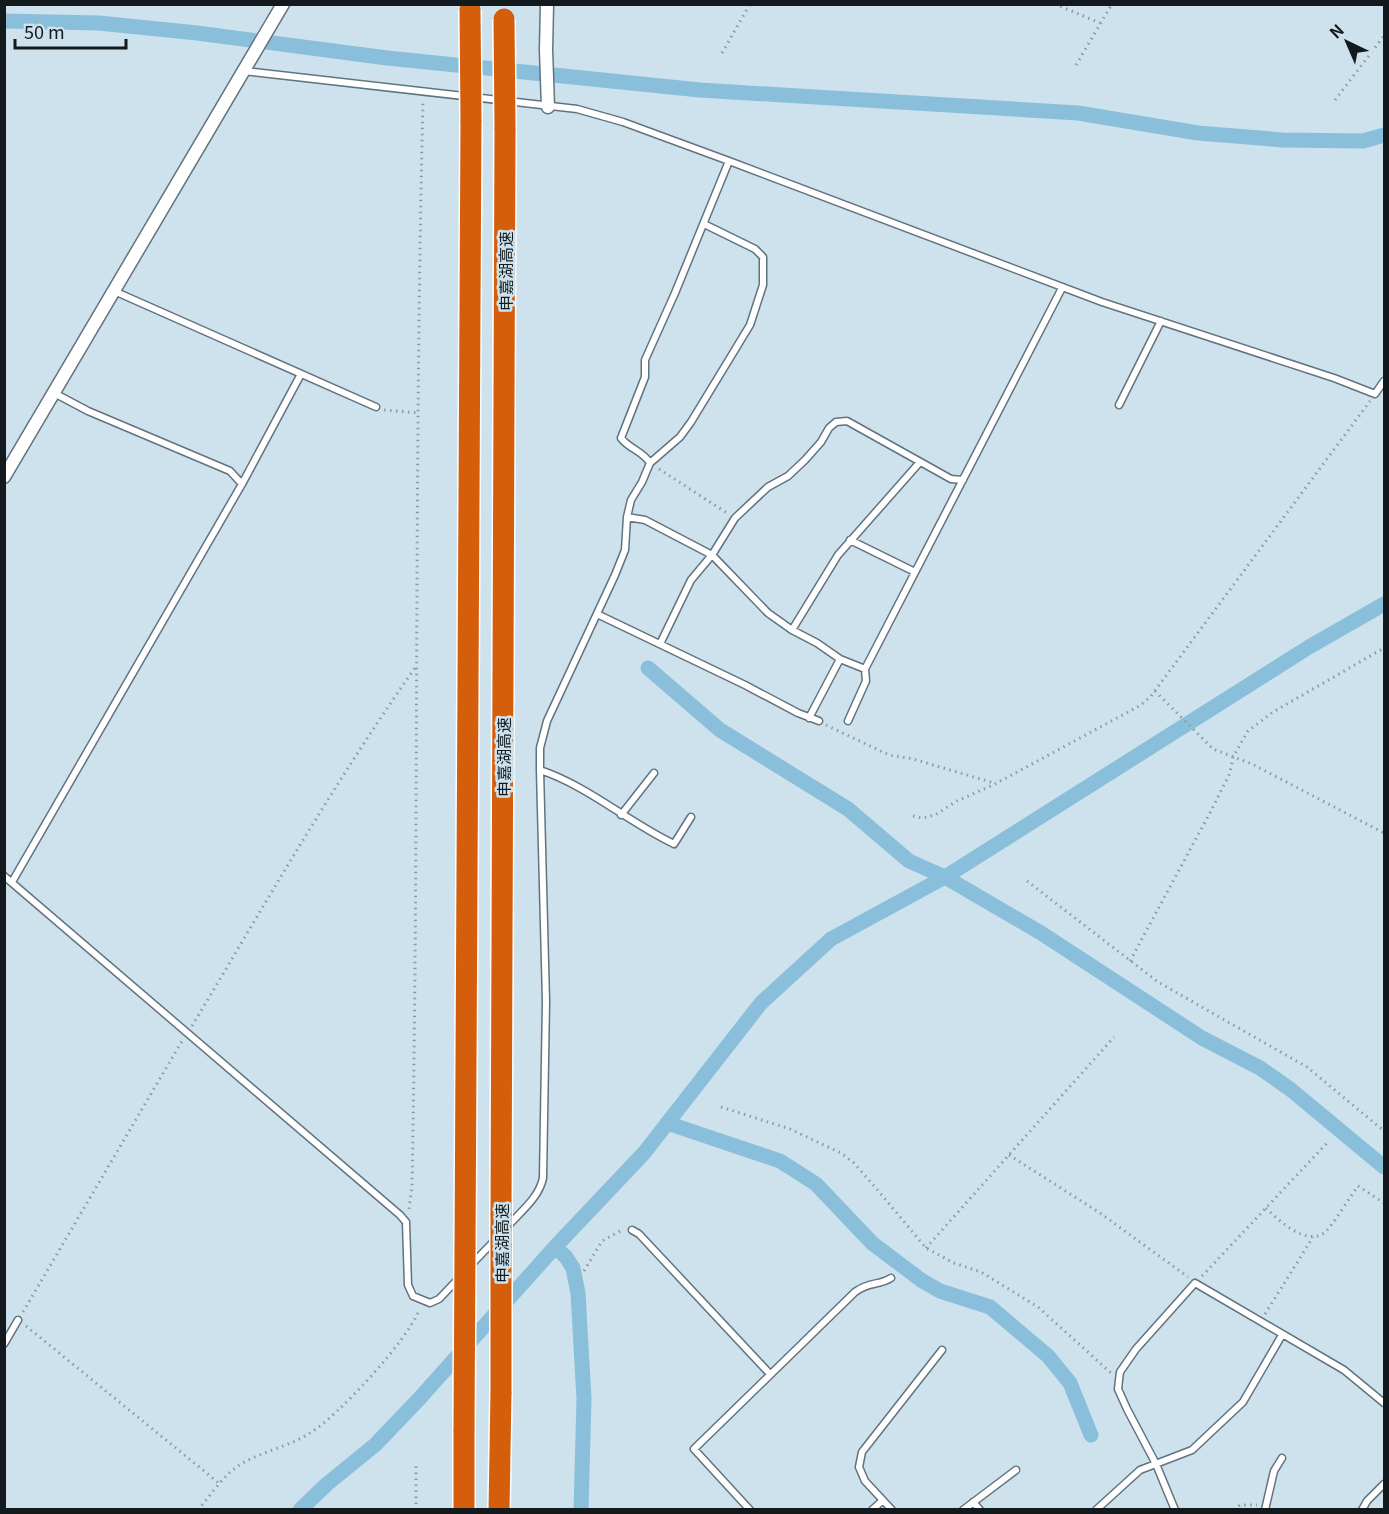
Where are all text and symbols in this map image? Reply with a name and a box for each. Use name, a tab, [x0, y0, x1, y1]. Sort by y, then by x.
scale bar	[15, 12, 126, 50]
north arrow	[1317, 12, 1377, 72]
text: 50 m	[24, 18, 65, 44]
text: N	[1323, 18, 1349, 43]
street label: 申嘉湖高速	[493, 231, 517, 311]
street label: 申嘉湖高速	[491, 717, 515, 797]
street label: 申嘉湖高速	[489, 1203, 513, 1283]

